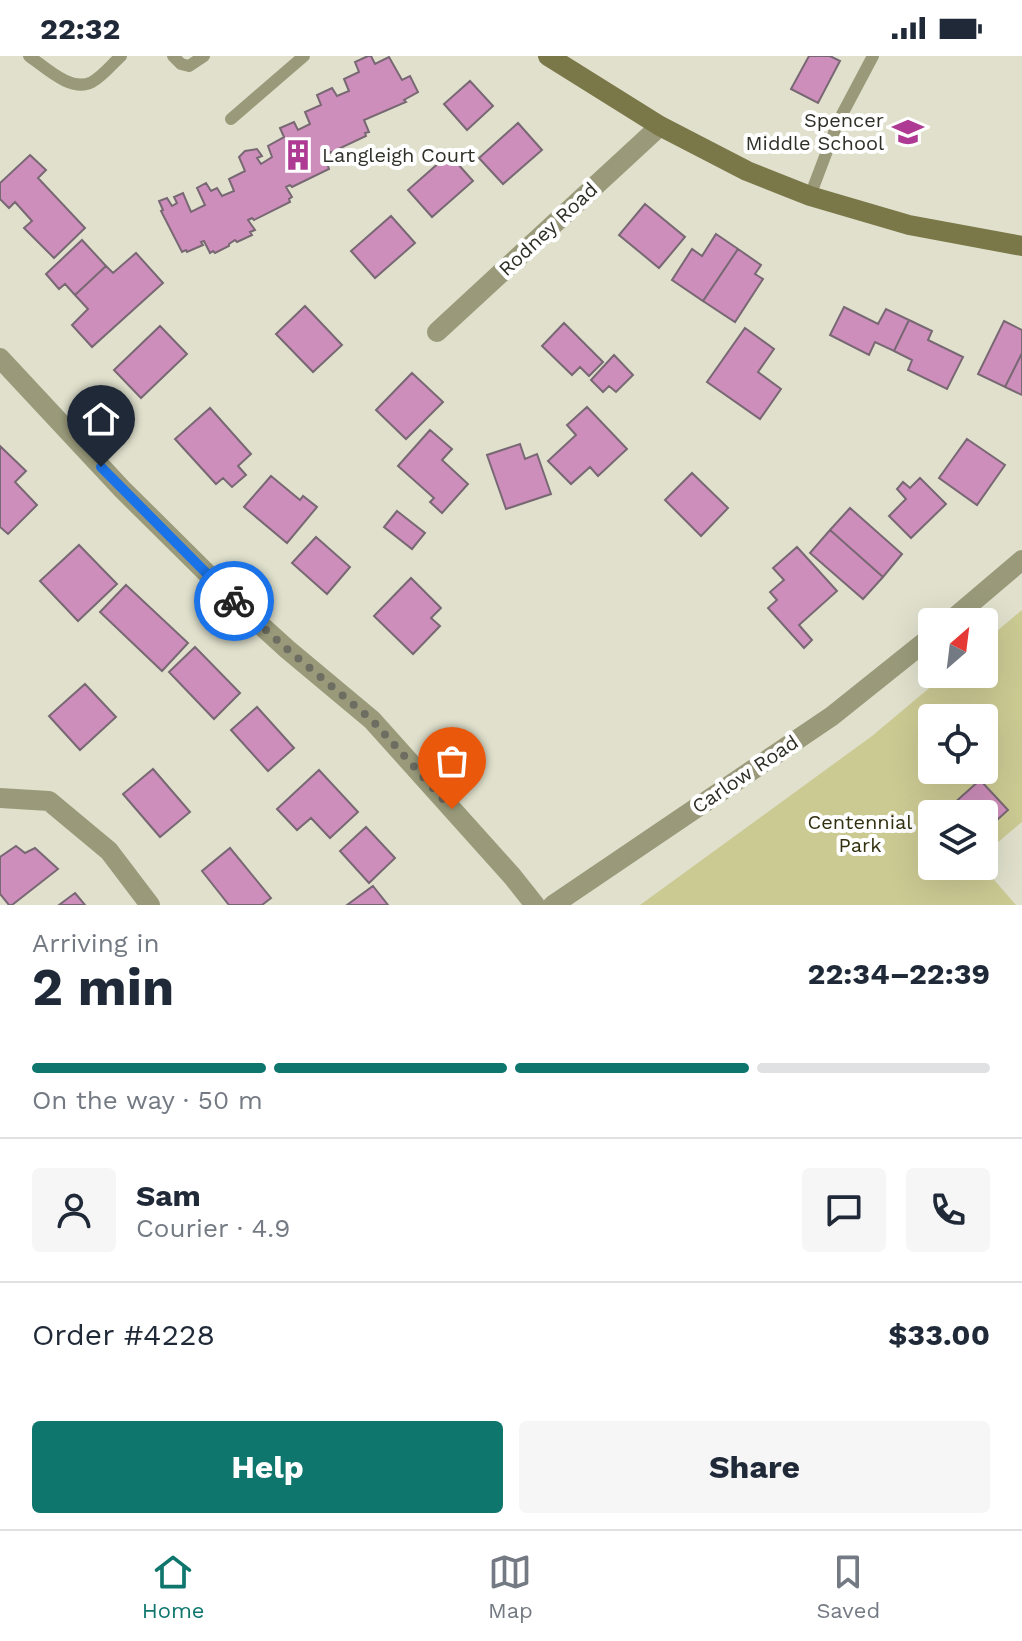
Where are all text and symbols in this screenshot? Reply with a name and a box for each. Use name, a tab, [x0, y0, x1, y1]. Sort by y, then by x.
text: 22:32	[40, 11, 121, 46]
place label: Spencer Middle School	[746, 108, 884, 155]
school or university icon: Spencer Middle School	[891, 115, 925, 149]
building icon: Langleigh Court	[281, 138, 315, 172]
place label: Langleigh Court	[322, 143, 476, 167]
street label: Rodney Road	[494, 177, 602, 281]
pin	[67, 385, 135, 467]
icon: home	[79, 397, 123, 441]
courier	[194, 561, 274, 641]
icon: bike	[212, 579, 256, 623]
north arrow	[918, 608, 998, 688]
map controls	[918, 608, 998, 880]
button: locate	[918, 704, 998, 784]
pin	[418, 727, 486, 809]
street label: Carlow Road	[687, 730, 803, 818]
icon: bag	[430, 739, 474, 783]
button: layers	[918, 800, 998, 880]
park label: Centennial Park	[808, 810, 912, 857]
text: Arriving in	[32, 928, 160, 958]
text: 22:34–22:39	[808, 956, 990, 991]
text: 2 min	[32, 957, 174, 1018]
text: On the way · 50 m	[32, 1085, 263, 1115]
button: person	[32, 1168, 116, 1252]
button: chat	[802, 1168, 886, 1252]
button: phone	[906, 1168, 990, 1252]
text: Sam	[136, 1178, 201, 1213]
text: Courier · 4.9	[136, 1213, 290, 1243]
text: Order #4228	[32, 1317, 215, 1352]
text: $33.00	[888, 1317, 990, 1352]
button: Help	[32, 1421, 503, 1513]
button: Share	[519, 1421, 990, 1513]
tab: Home	[142, 1550, 205, 1623]
tab: Map	[488, 1550, 533, 1623]
tab: Saved	[816, 1550, 880, 1623]

